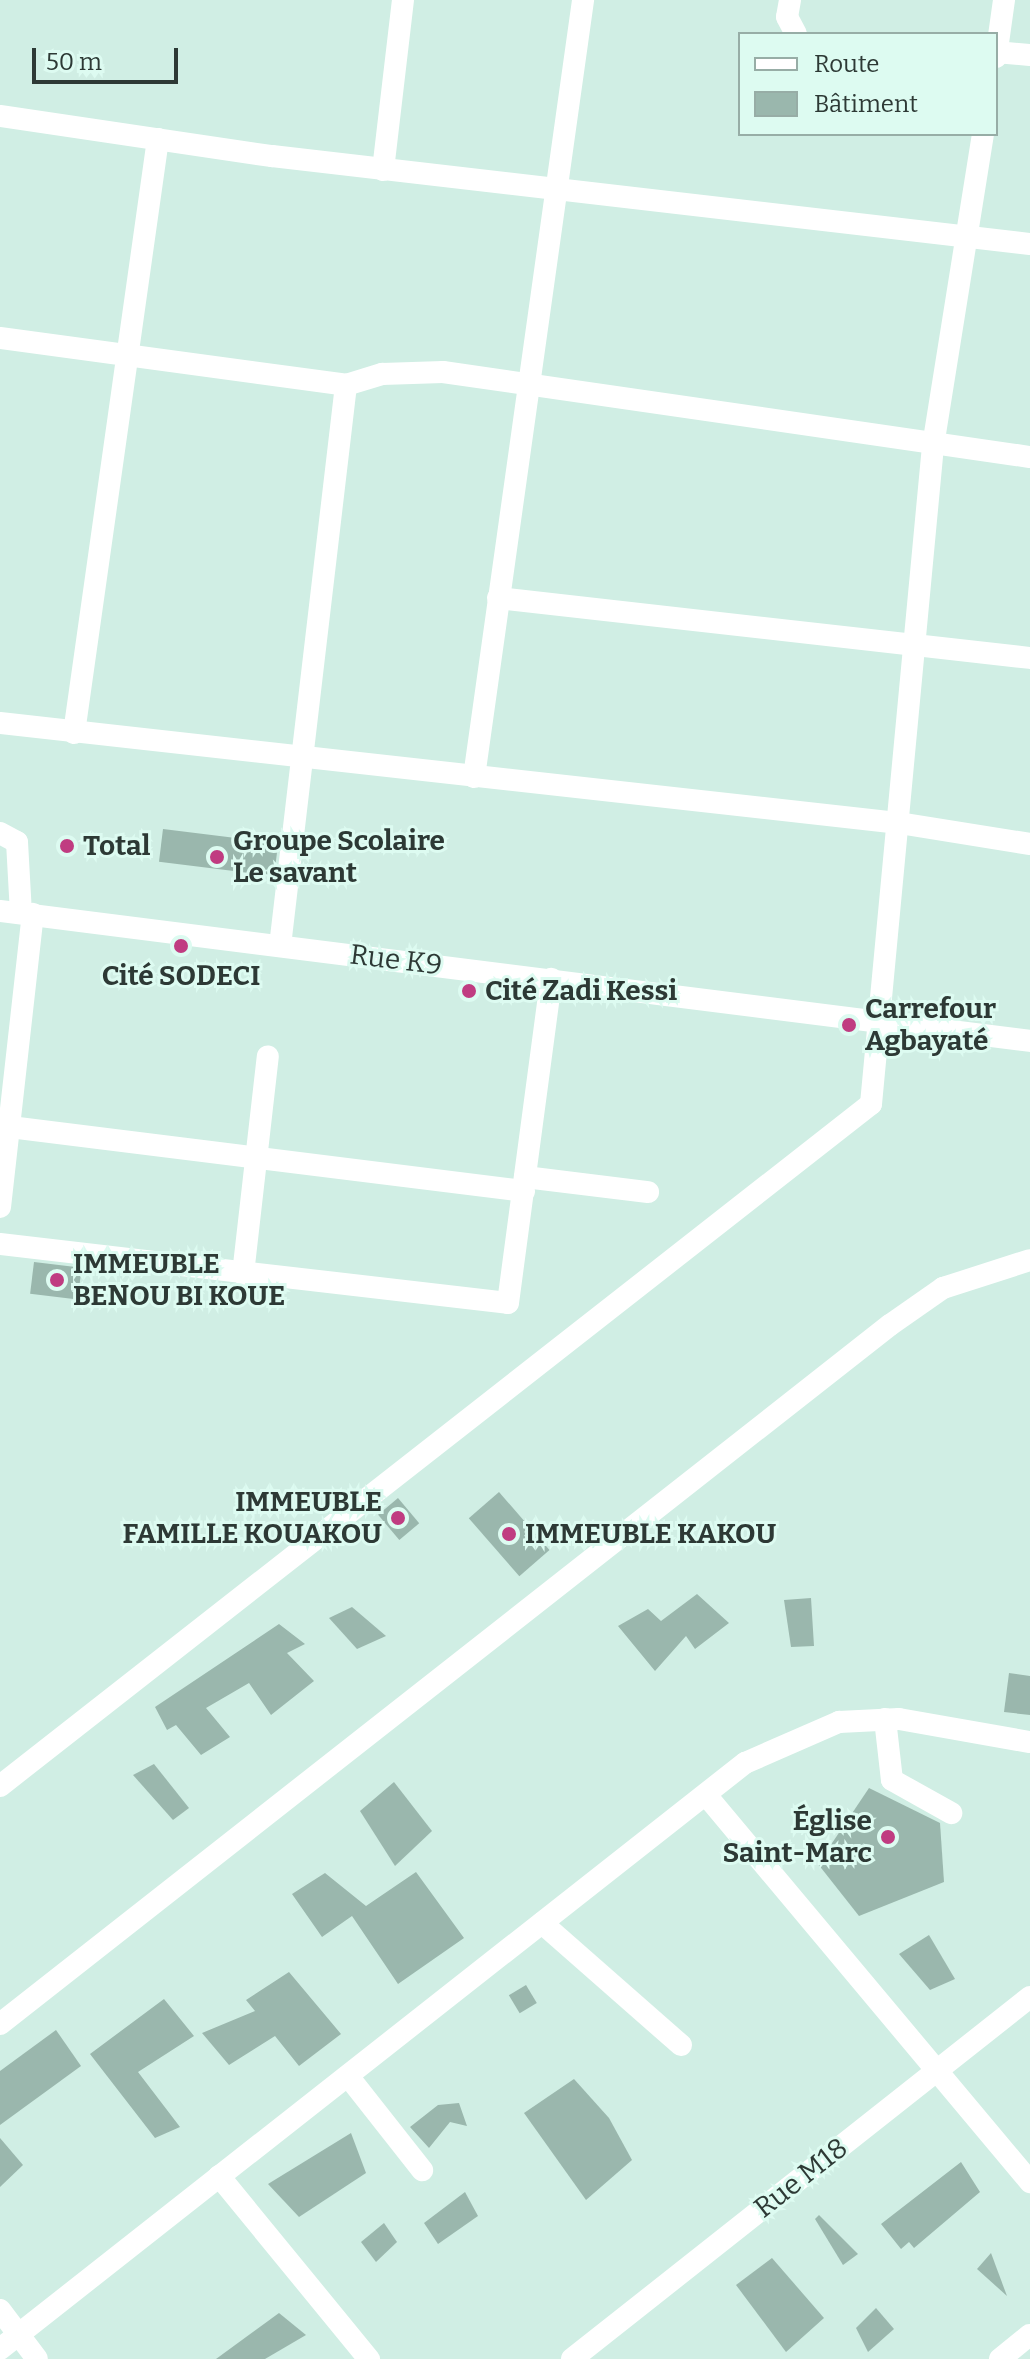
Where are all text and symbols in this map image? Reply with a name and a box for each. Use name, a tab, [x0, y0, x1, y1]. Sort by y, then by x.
scale bar	[36, 32, 182, 82]
legend	[738, 32, 998, 136]
text: 50 m	[46, 48, 102, 76]
text: Route	[814, 50, 879, 78]
text: Bâtiment	[814, 90, 918, 118]
place label: Groupe Scolaire Le savant	[233, 824, 445, 890]
place label: Total	[83, 829, 150, 863]
marker: Total	[58, 837, 76, 855]
marker: Groupe Scolaire Le savant	[208, 848, 226, 866]
marker: Cité SODECI	[172, 937, 190, 955]
street label: Rue K9	[348, 938, 444, 982]
place label: Cité SODECI	[102, 959, 260, 993]
place label: Cité Zadi Kessi	[485, 974, 677, 1008]
marker: Cité Zadi Kessi	[460, 982, 478, 1000]
place label: Carrefour Agbayaté	[865, 992, 996, 1058]
marker: Carrefour Agbayaté	[840, 1016, 858, 1034]
place label: IMMEUBLE BENOU BI KOUE	[73, 1247, 285, 1313]
marker: IMMEUBLE BENOU BI KOUE	[48, 1271, 66, 1289]
place label: IMMEUBLE FAMILLE KOUAKOU	[122, 1485, 382, 1551]
marker: IMMEUBLE FAMILLE KOUAKOU	[389, 1509, 407, 1527]
place label: IMMEUBLE KAKOU	[525, 1517, 776, 1551]
marker: IMMEUBLE KAKOU	[500, 1525, 518, 1543]
place label: Église Saint-Marc	[723, 1804, 872, 1870]
marker: Église Saint-Marc	[879, 1828, 897, 1846]
street label: Rue M18	[748, 2131, 854, 2225]

